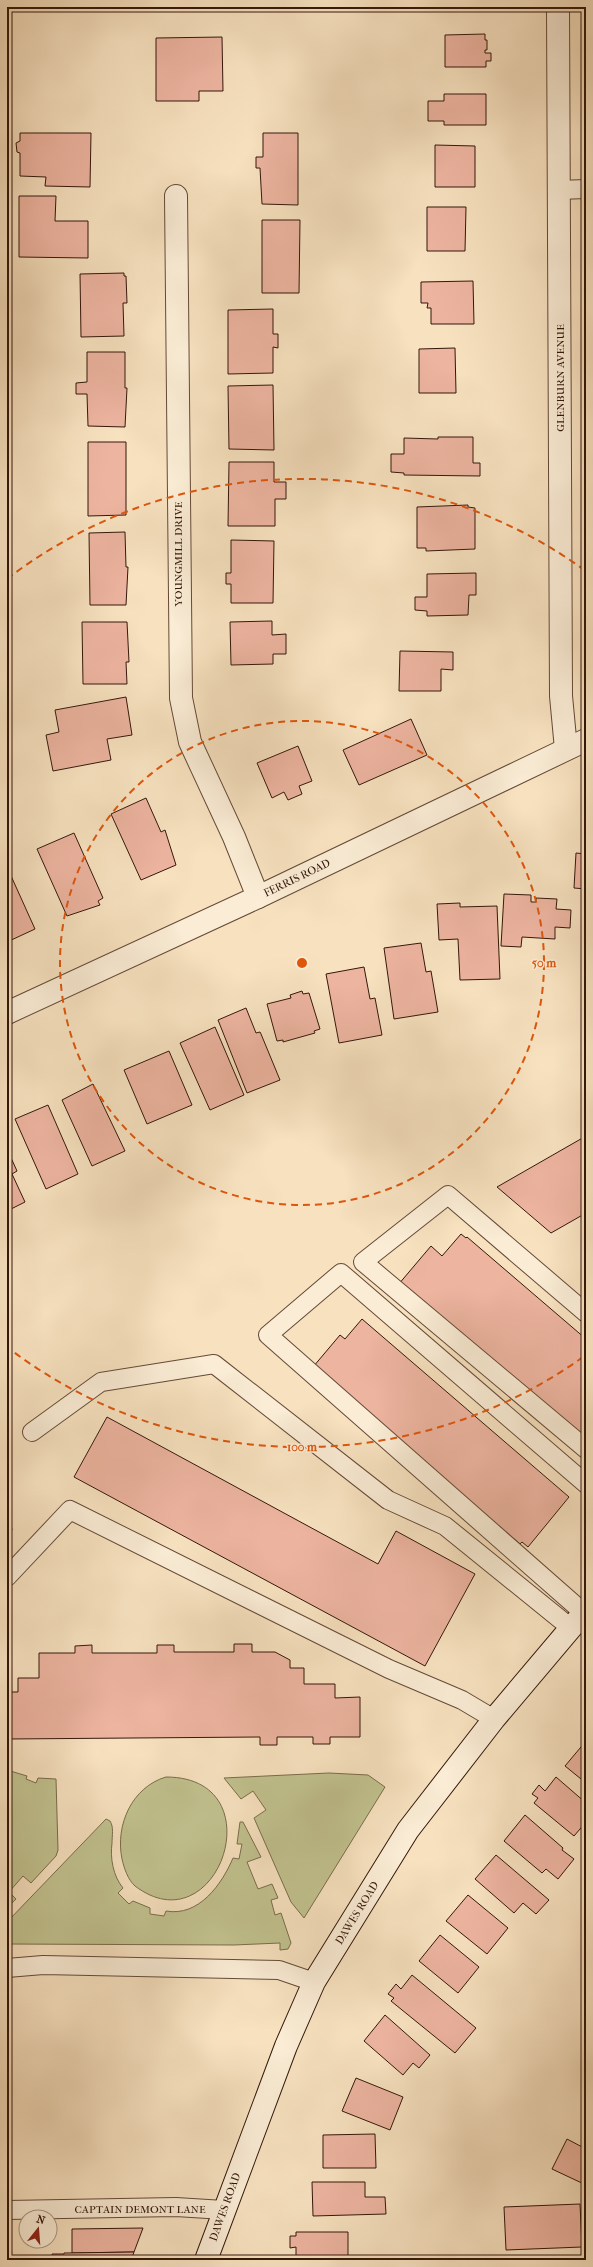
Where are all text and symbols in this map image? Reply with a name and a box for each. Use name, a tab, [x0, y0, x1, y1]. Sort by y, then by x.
street label: GLENBURN AVENUE	[554, 324, 567, 432]
street label: YOUNGMILL DRIVE	[172, 501, 185, 607]
street label: FERRIS ROAD	[262, 856, 332, 900]
centre of rings	[295, 956, 309, 970]
text: 50 m	[532, 956, 557, 970]
text: 100 m	[287, 1440, 318, 1454]
street label: DAWES ROAD	[332, 1879, 382, 1947]
street label: DAWES ROAD	[207, 2171, 243, 2243]
street label: CAPTAIN DEMONT LANE	[74, 2203, 206, 2216]
north arrow	[18, 2209, 58, 2249]
text: N	[35, 2212, 47, 2228]

